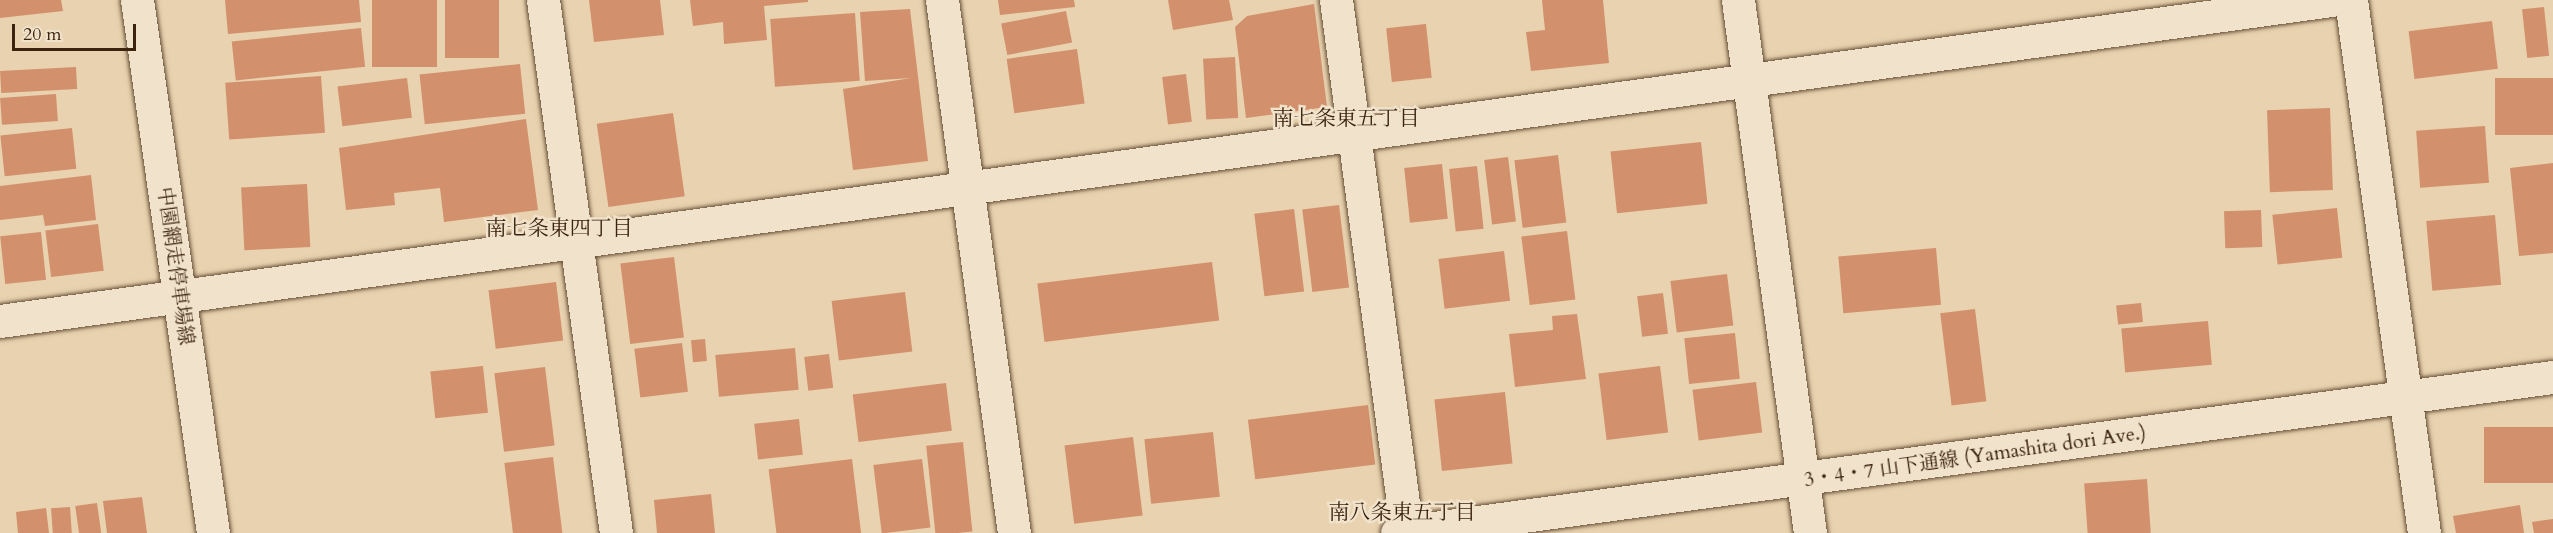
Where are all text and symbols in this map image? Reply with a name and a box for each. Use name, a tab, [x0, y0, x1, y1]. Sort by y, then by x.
scale bar	[15, 12, 140, 50]
text: 20 m	[23, 22, 62, 47]
district label: 南七条東五丁目	[1273, 106, 1419, 132]
street label: 中園網走停車場線	[153, 185, 199, 347]
district label: 南七条東四丁目	[486, 216, 632, 242]
street label: 3・4・7 山下通線 (Yamashita dori Ave.)	[1802, 420, 2148, 492]
district label: 南八条東五丁目	[1329, 500, 1475, 526]

